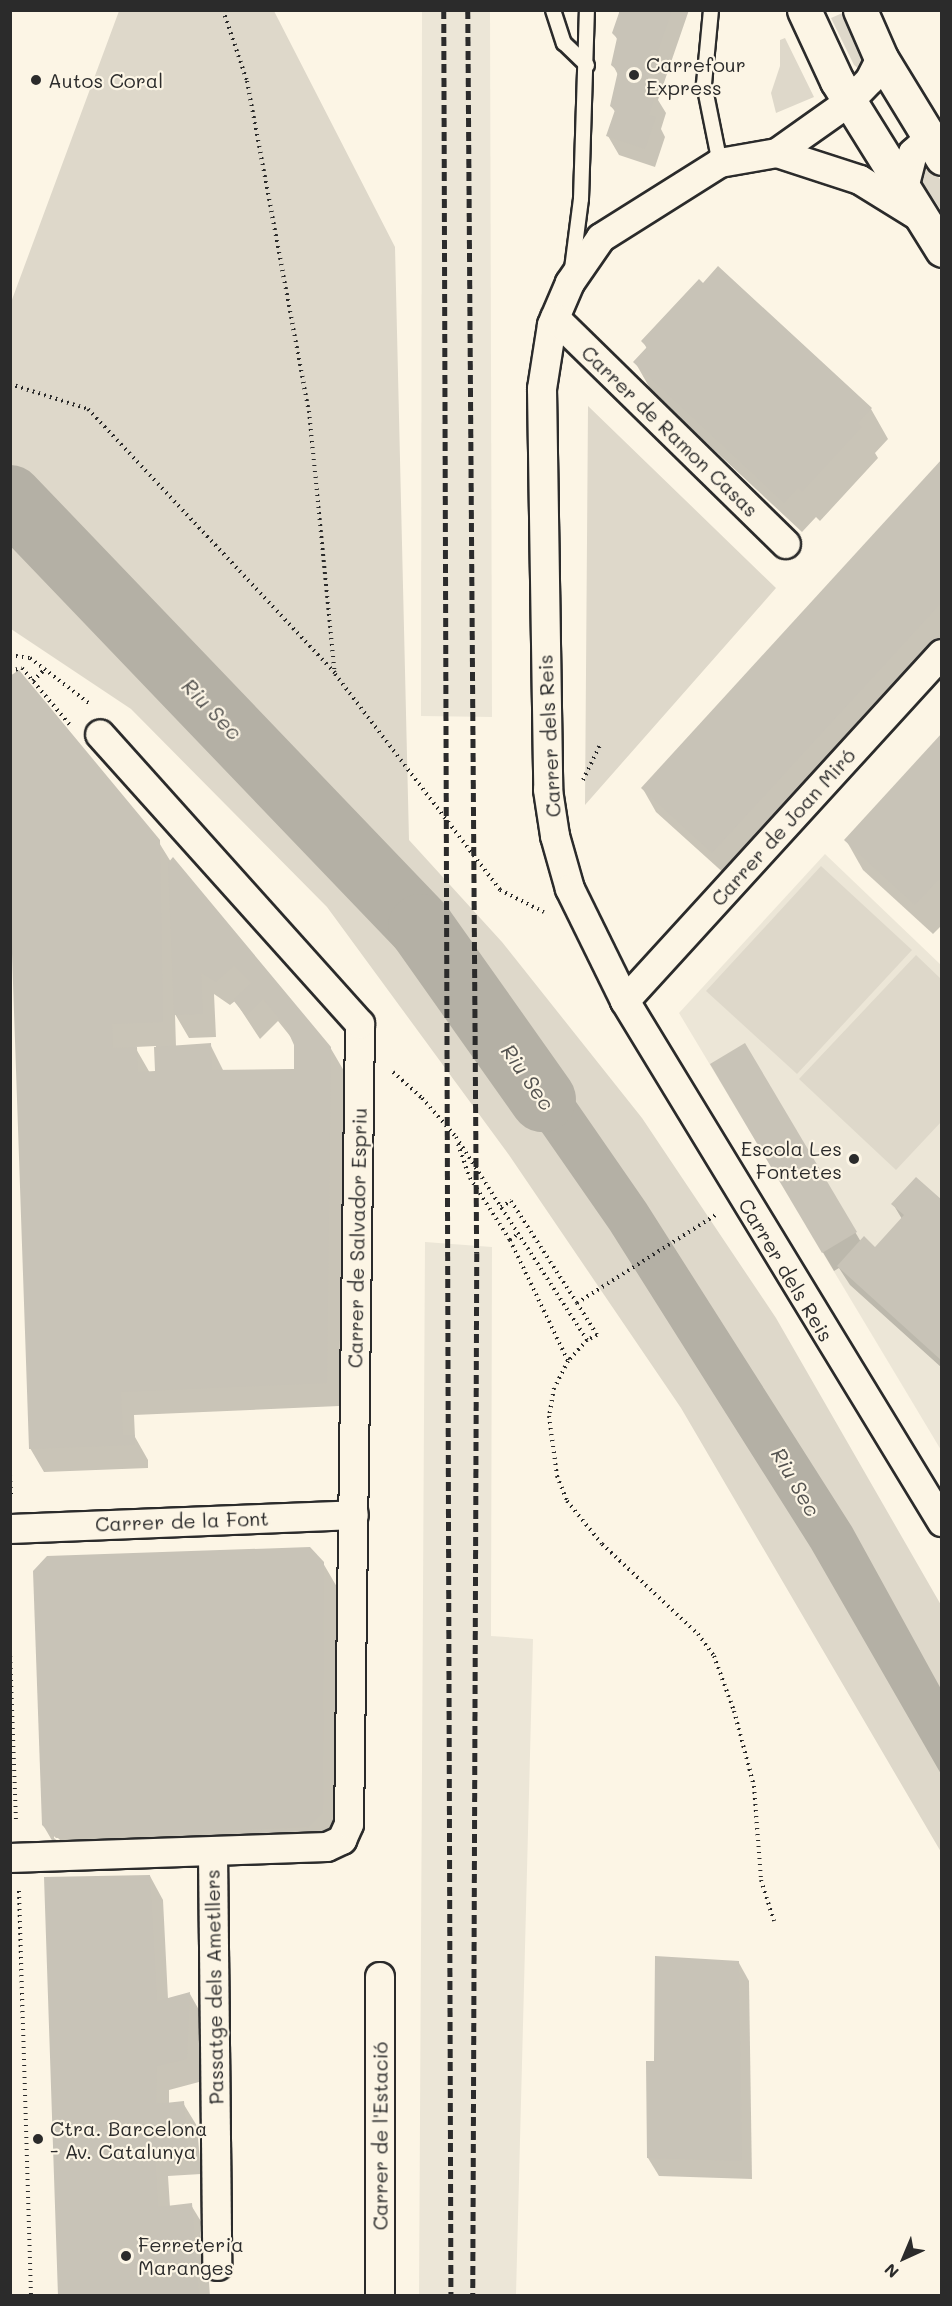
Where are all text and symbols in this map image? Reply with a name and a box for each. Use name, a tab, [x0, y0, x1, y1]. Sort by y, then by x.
place label: Carrefour Express	[646, 52, 746, 99]
place label: Autos Coral	[48, 68, 163, 92]
marker: Carrefour Express	[627, 68, 641, 82]
marker: Autos Coral	[29, 73, 43, 87]
street label: Carrer de Ramon Casas	[577, 340, 763, 522]
street label: Carrer dels Reis	[533, 654, 565, 818]
water label: Riu Sec	[177, 673, 247, 745]
street label: Carrer de Joan Miró	[706, 743, 860, 911]
water label: Riu Sec	[496, 1039, 560, 1115]
street label: Carrer de Salvador Espriu	[343, 1108, 371, 1368]
place label: Escola Les Fontetes	[741, 1136, 842, 1183]
marker: Escola Les Fontetes	[847, 1152, 861, 1166]
street label: Carrer dels Reis	[734, 1194, 838, 1346]
water label: Riu Sec	[766, 1443, 826, 1521]
street label: Carrer de la Font	[95, 1506, 269, 1536]
street label: Passatge dels Ametllers	[200, 1869, 228, 2105]
street label: Carrer de l'Estació	[368, 2042, 392, 2230]
place label: Ctra. Barcelona - Av. Catalunya	[50, 2116, 207, 2163]
marker: Ctra. Barcelona - Av. Catalunya	[31, 2132, 45, 2146]
north arrow	[874, 2228, 934, 2288]
place label: Ferreteria Maranges	[138, 2232, 244, 2279]
marker: Ferreteria Maranges	[119, 2249, 133, 2263]
text: N	[879, 2260, 903, 2283]

